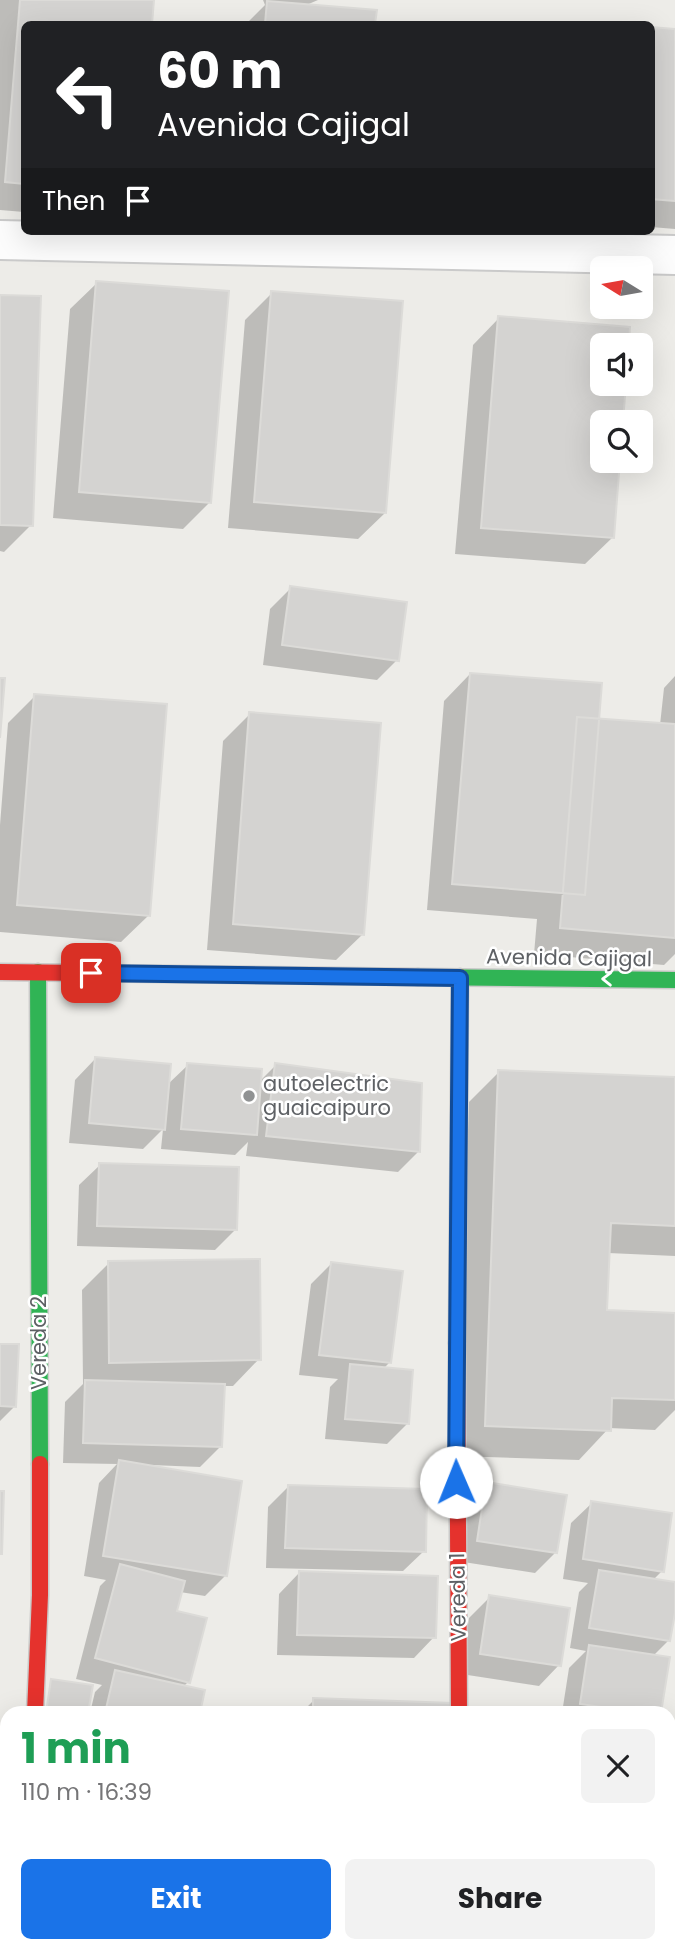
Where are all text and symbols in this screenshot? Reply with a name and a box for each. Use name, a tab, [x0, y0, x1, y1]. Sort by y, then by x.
text: 60 m	[157, 37, 282, 105]
icon: left	[42, 49, 133, 140]
text: Avenida Cajigal	[157, 102, 410, 147]
icon: arrive	[119, 182, 157, 220]
text: Then	[42, 183, 105, 219]
north arrow	[590, 256, 653, 318]
map controls	[590, 256, 653, 473]
button: sound	[590, 333, 653, 396]
button: search	[590, 410, 653, 473]
street label: Avenida Cajigal	[486, 942, 652, 973]
pin	[61, 943, 121, 1003]
icon: arrive	[72, 954, 110, 992]
one-way arrow	[601, 972, 612, 987]
place label: autoelectric guaicaipuro	[263, 1069, 391, 1122]
marker: autoelectric guaicaipuro	[241, 1088, 257, 1104]
street label: Vereda 2	[24, 1296, 53, 1390]
position arrow	[419, 1445, 493, 1519]
street label: Vereda 1	[442, 1552, 473, 1642]
text: 1 min	[21, 1719, 131, 1778]
button: close	[581, 1729, 655, 1803]
text: 110 m · 16:39	[21, 1776, 152, 1808]
button: Exit	[21, 1859, 331, 1939]
button: Share	[345, 1859, 655, 1939]

